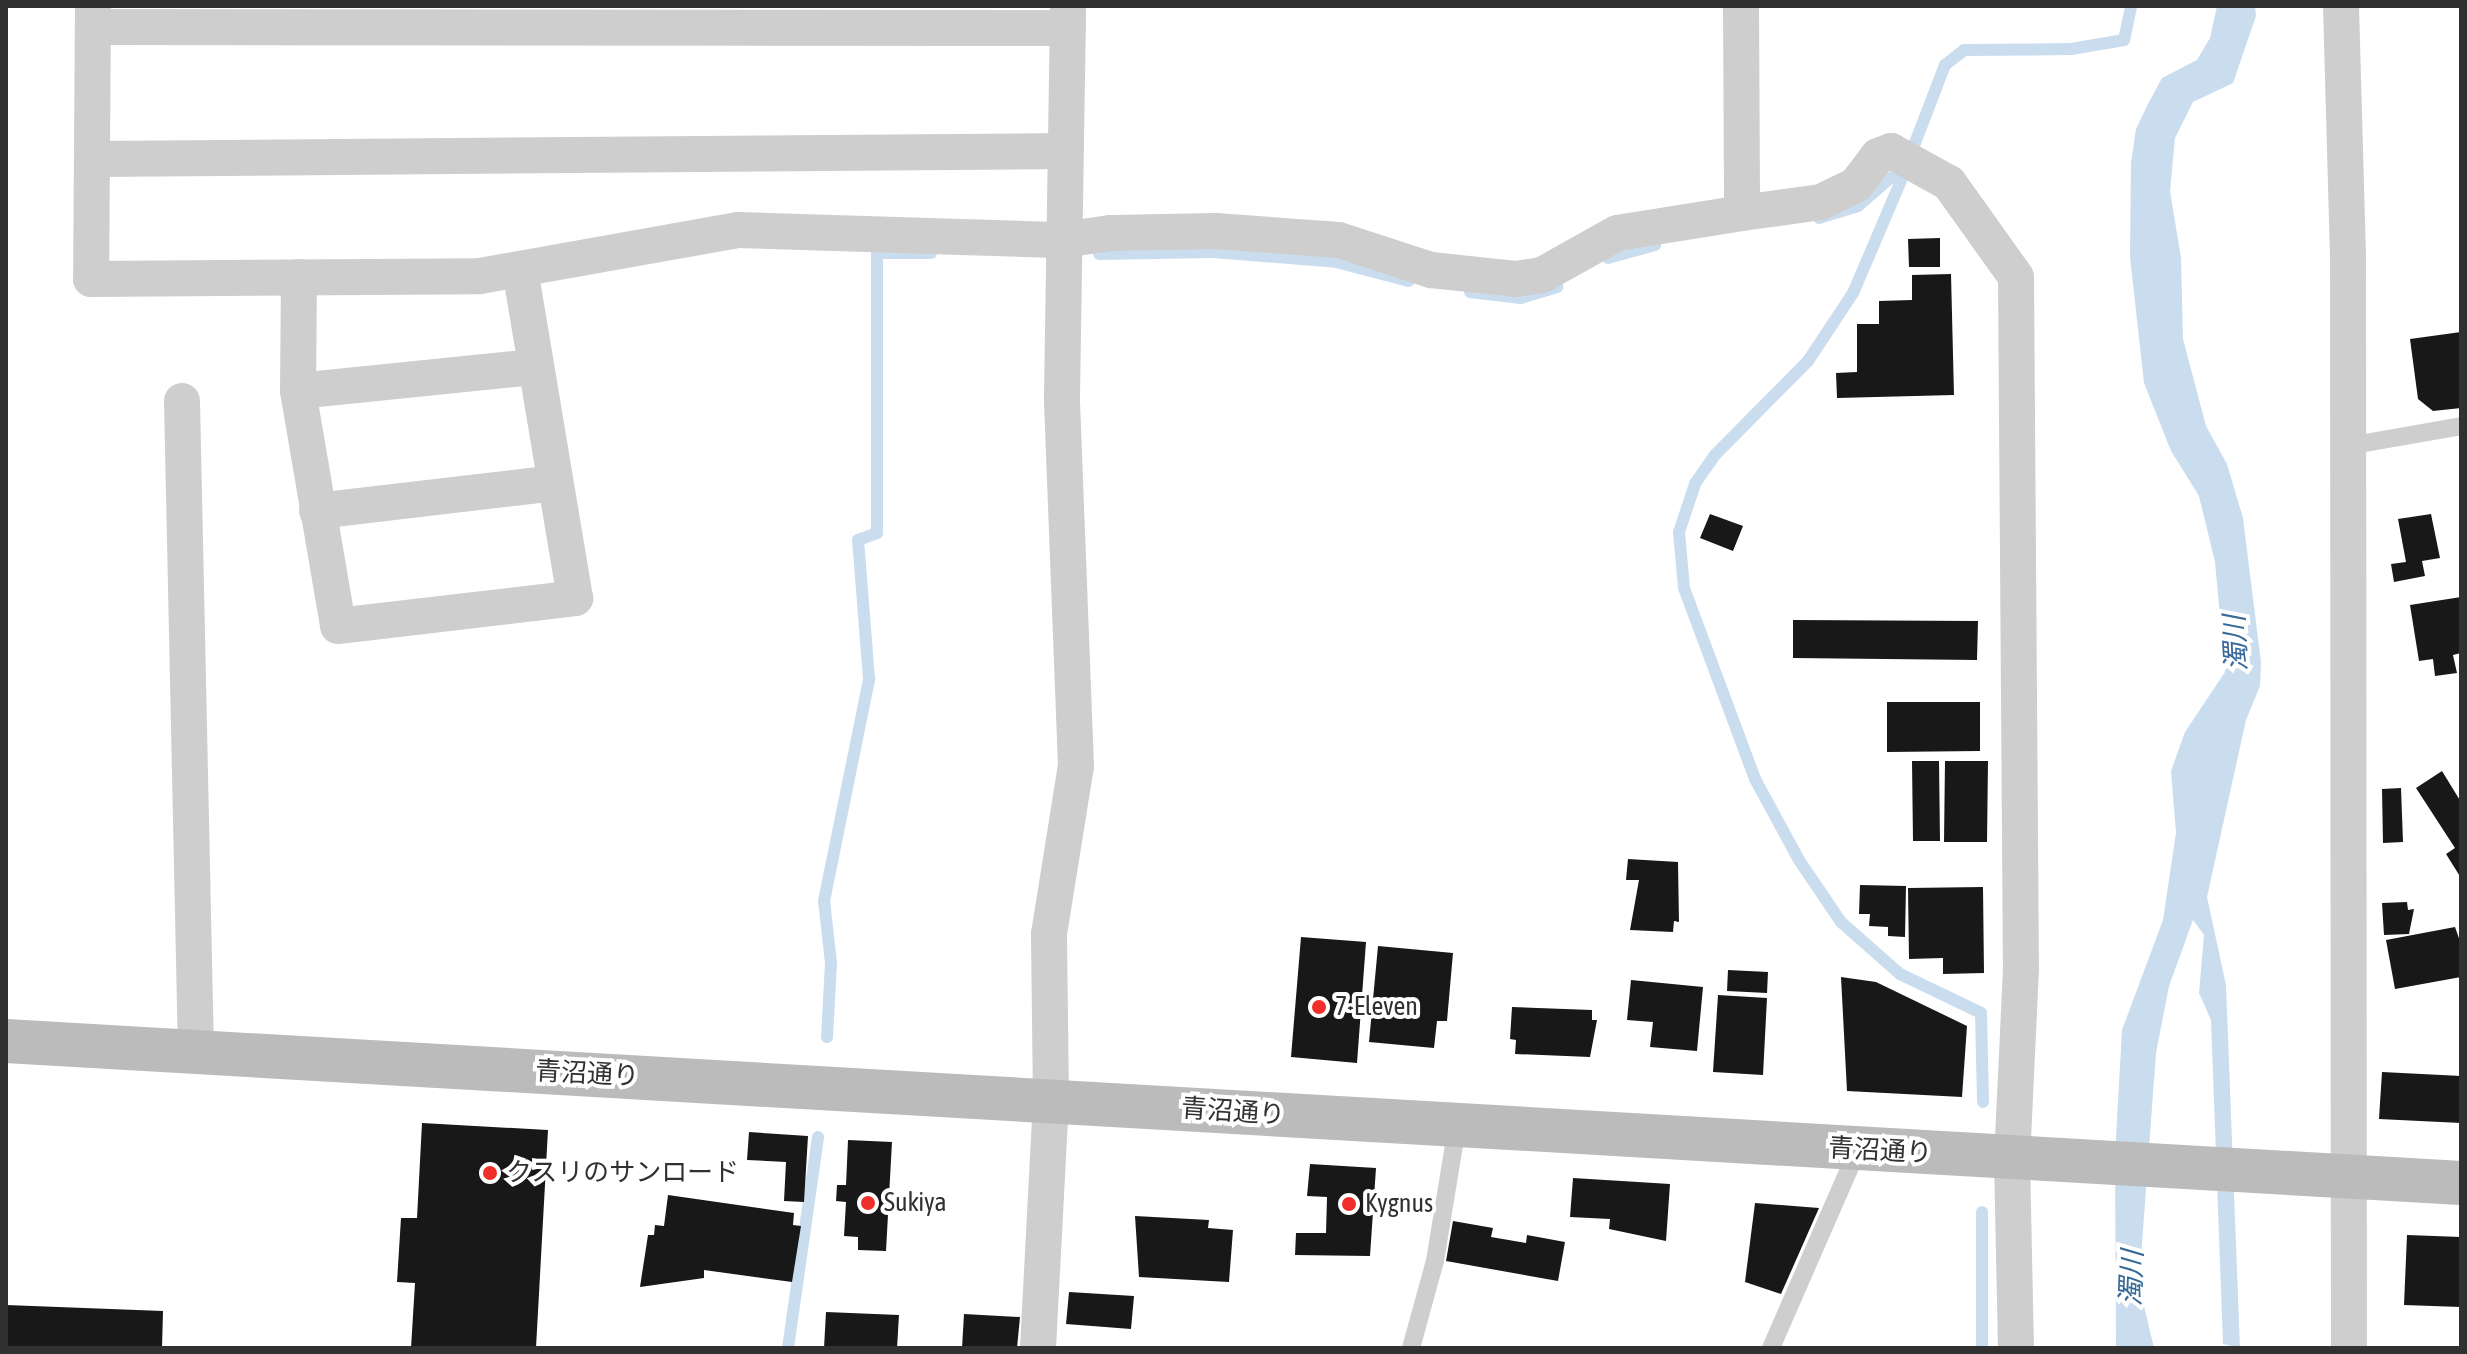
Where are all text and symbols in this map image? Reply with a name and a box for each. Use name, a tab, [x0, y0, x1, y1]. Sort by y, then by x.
water label: 濁川	[2217, 614, 2253, 672]
place label: 7-Eleven	[1335, 991, 1418, 1023]
marker: 7-Eleven	[1310, 998, 1328, 1016]
street label: 青沼通り	[534, 1056, 640, 1092]
street label: 青沼通り	[1180, 1093, 1286, 1131]
street label: 青沼通り	[1827, 1133, 1933, 1169]
place label: クスリのサンロード	[506, 1157, 740, 1189]
marker: クスリのサンロード	[481, 1164, 499, 1182]
place label: Sukiya	[884, 1187, 947, 1219]
place label: Kygnus	[1365, 1188, 1433, 1220]
marker: Sukiya	[859, 1194, 877, 1212]
marker: Kygnus	[1340, 1195, 1358, 1213]
water label: 濁川	[2113, 1249, 2149, 1307]

